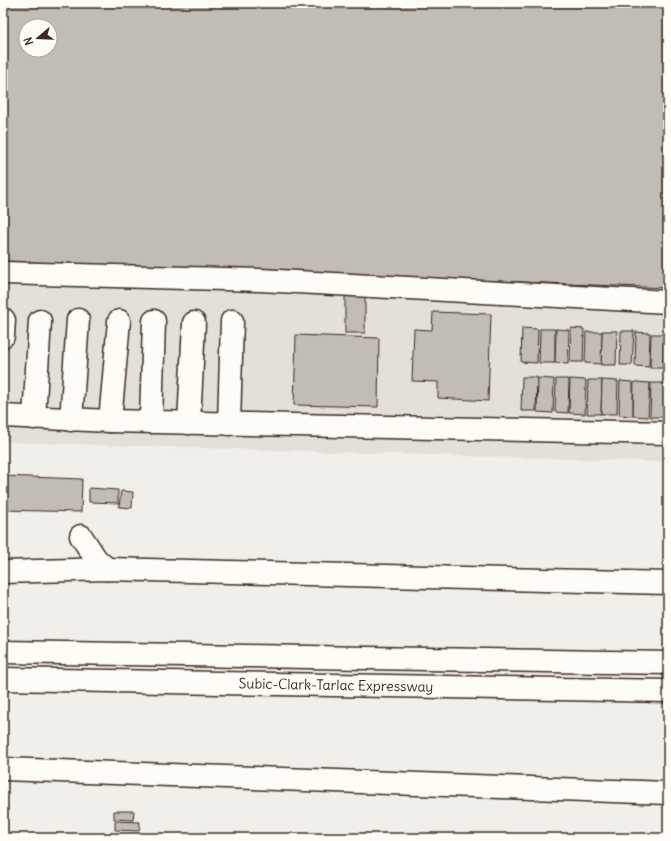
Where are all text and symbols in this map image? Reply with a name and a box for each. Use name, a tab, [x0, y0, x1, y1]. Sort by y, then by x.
north arrow	[18, 18, 58, 58]
text: N	[21, 35, 36, 47]
street label: Subic-Clark-Tarlac Expressway	[238, 674, 434, 696]

